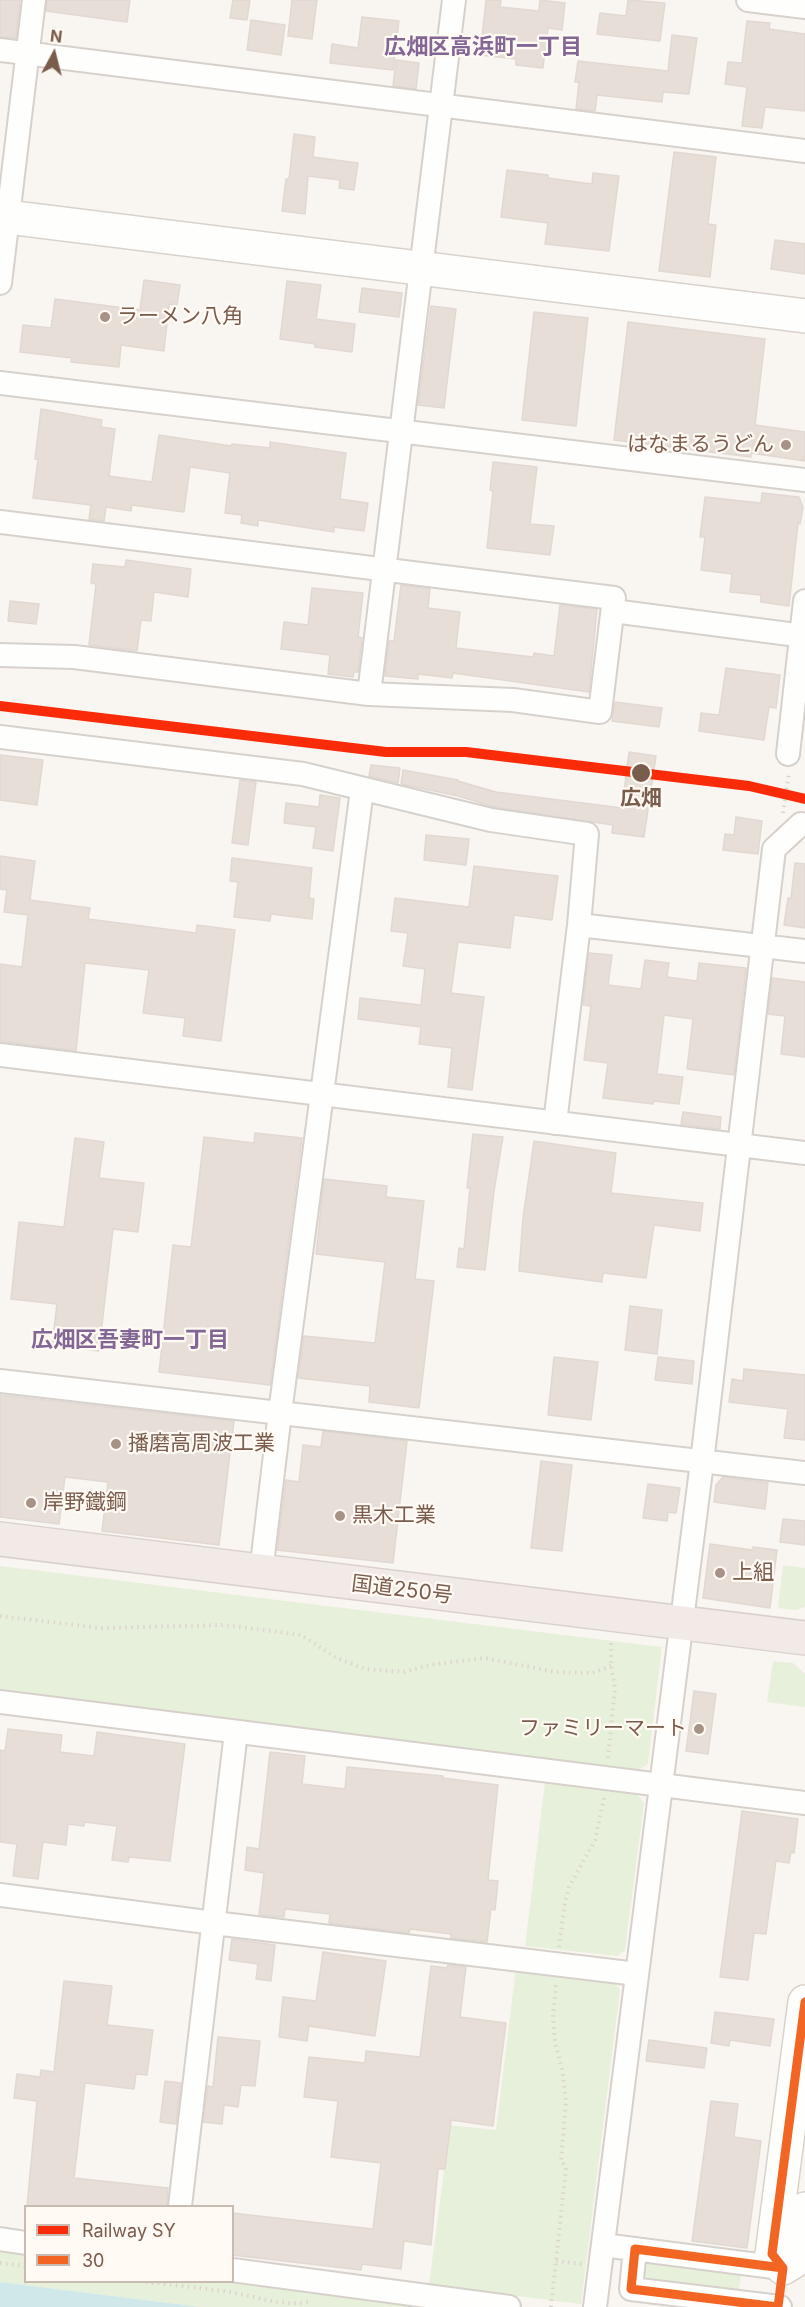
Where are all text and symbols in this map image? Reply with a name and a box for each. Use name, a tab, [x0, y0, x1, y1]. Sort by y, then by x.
north arrow	[24, 24, 84, 84]
text: N	[49, 25, 63, 47]
district label: 広畑区高浜町一丁目	[384, 34, 582, 60]
place label: ラーメン八角	[117, 304, 243, 330]
marker: ラーメン八角	[98, 310, 112, 324]
place label: はなまるうどん	[627, 432, 774, 458]
marker: はなまるうどん	[779, 438, 793, 452]
marker: 広畑	[630, 762, 652, 784]
place label: 広畑	[620, 786, 662, 812]
district label: 広畑区吾妻町一丁目	[31, 1327, 229, 1353]
place label: 播磨高周波工業	[128, 1431, 275, 1457]
marker: 播磨高周波工業	[109, 1437, 123, 1451]
place label: 岸野鐵鋼	[43, 1490, 127, 1516]
marker: 岸野鐵鋼	[24, 1496, 38, 1510]
place label: 黒木工業	[352, 1503, 436, 1529]
marker: 黒木工業	[333, 1509, 347, 1523]
place label: 上組	[732, 1560, 774, 1586]
marker: 上組	[713, 1566, 727, 1580]
street label: 国道250号	[350, 1571, 454, 1609]
place label: ファミリーマート	[519, 1716, 687, 1742]
marker: ファミリーマート	[692, 1722, 706, 1736]
legend	[24, 2205, 234, 2283]
text: Railway SY	[82, 2220, 176, 2241]
text: 30	[82, 2250, 104, 2271]

